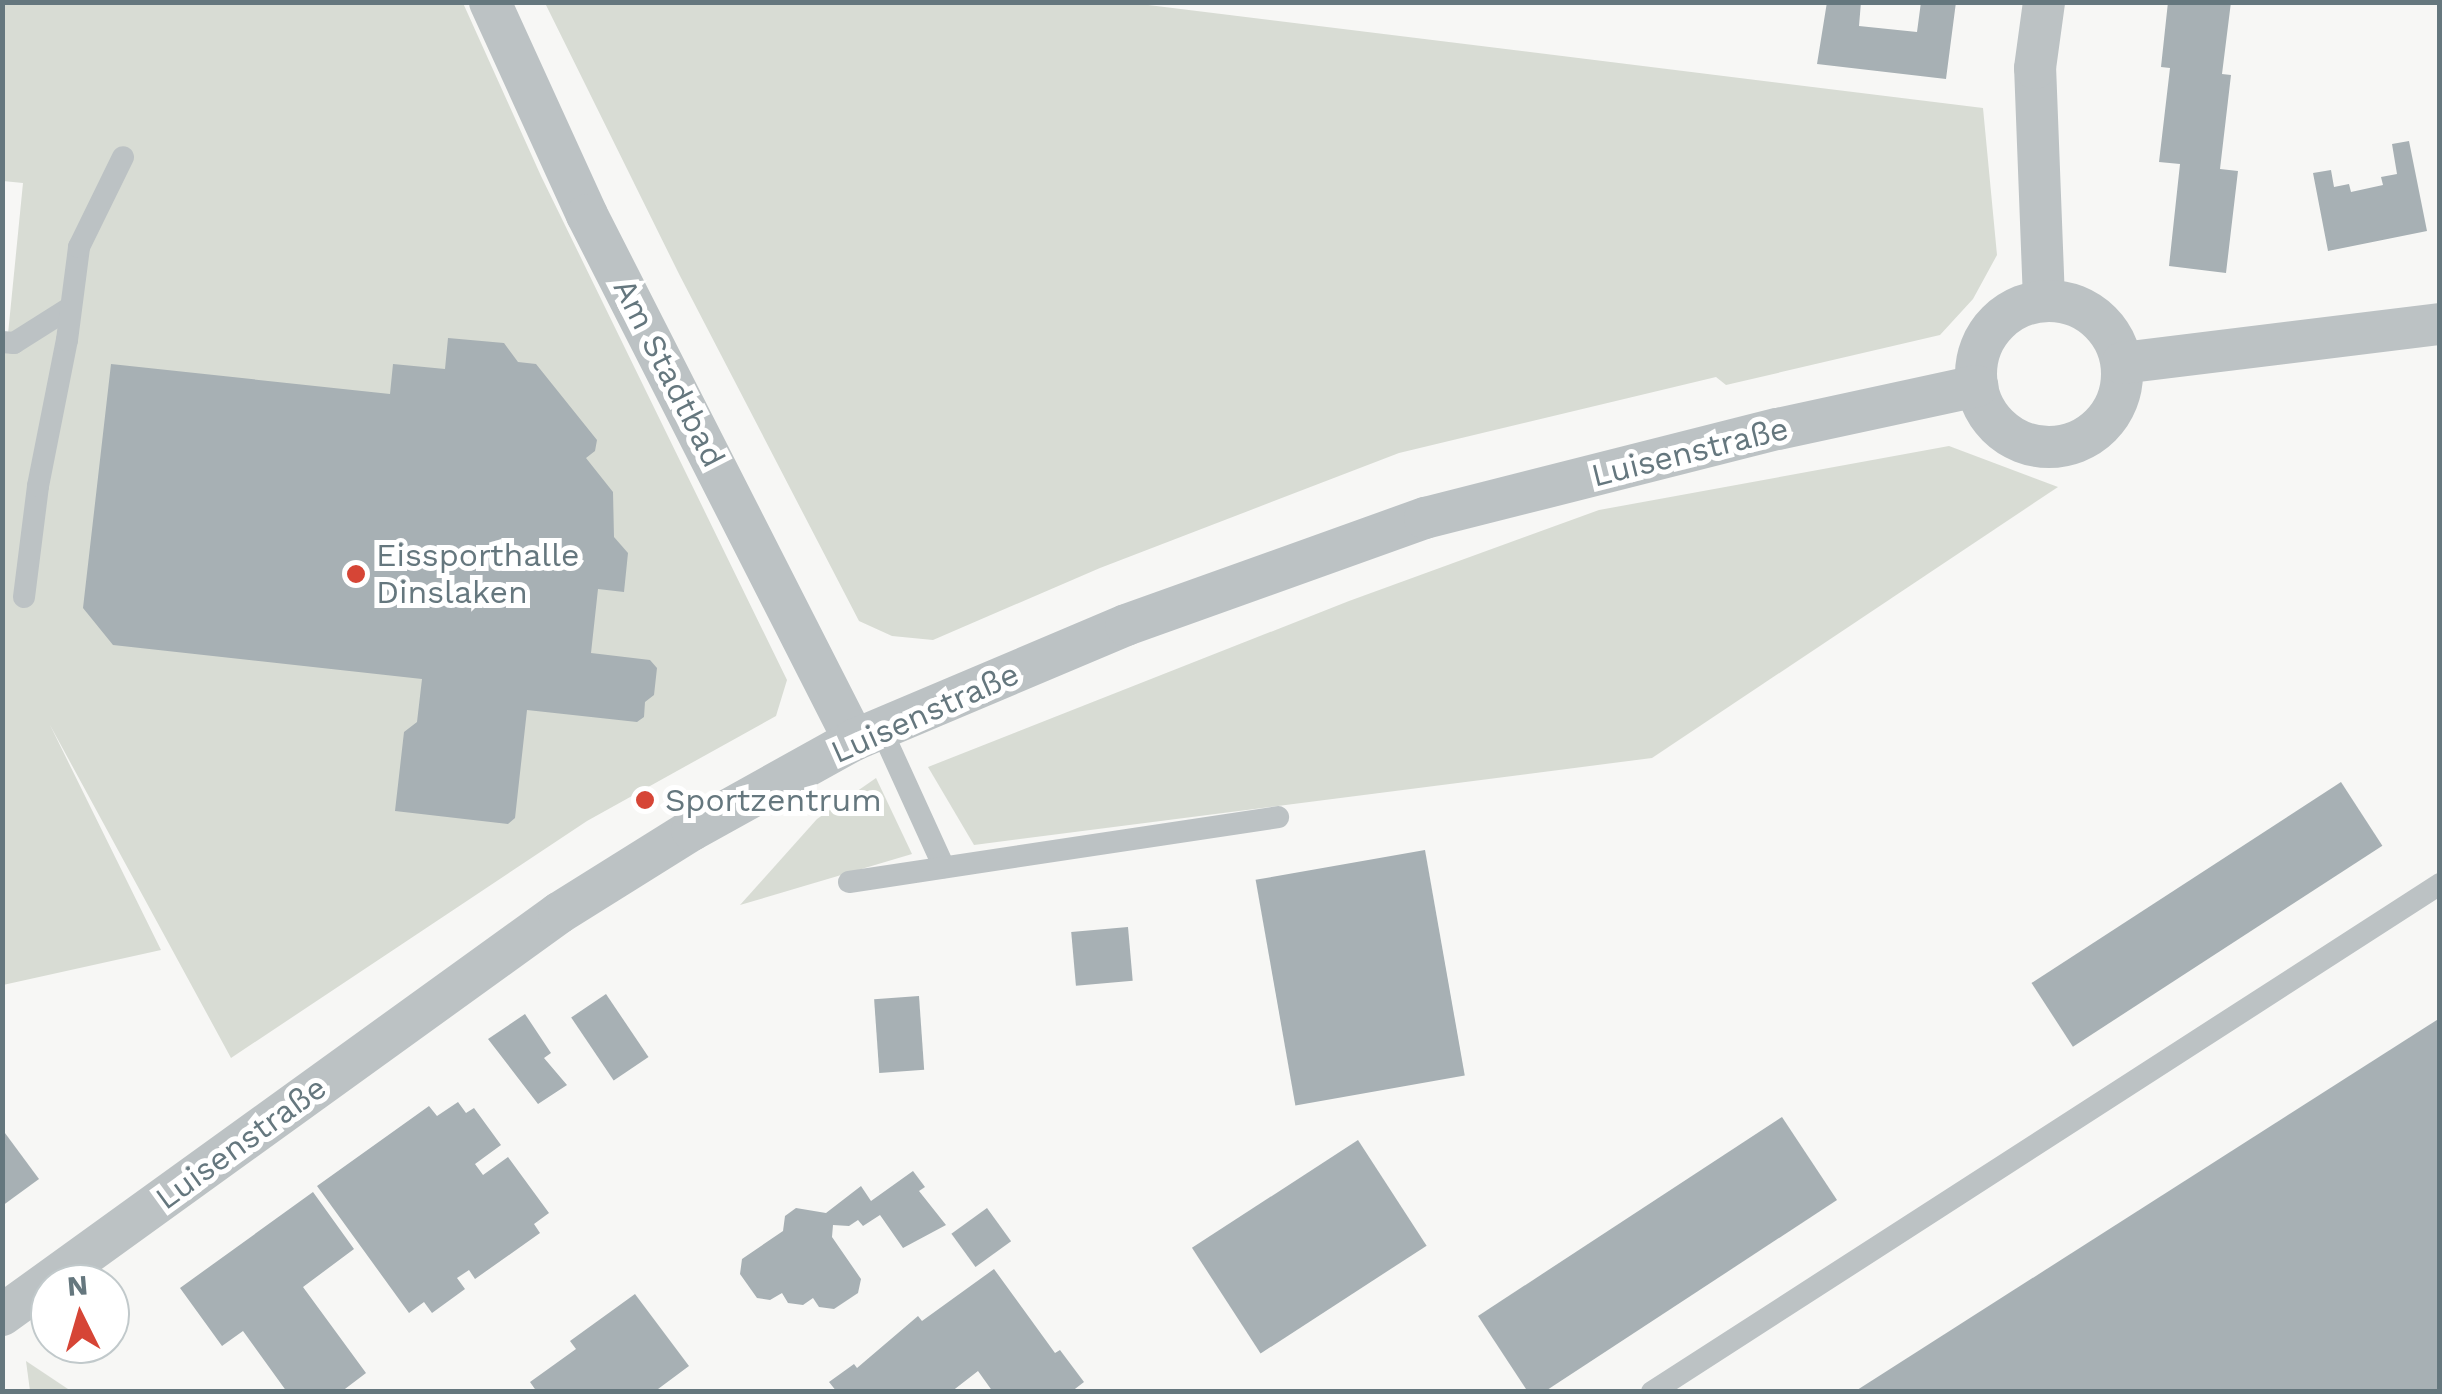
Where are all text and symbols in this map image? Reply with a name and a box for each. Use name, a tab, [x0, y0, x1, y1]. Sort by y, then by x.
street label: Am Stadtbad	[605, 272, 733, 474]
street label: Luisenstraße	[1588, 409, 1792, 495]
place label: Eissporthalle Dinslaken	[376, 537, 579, 612]
marker: Eissporthalle Dinslaken	[345, 563, 367, 585]
street label: Luisenstraße	[825, 655, 1025, 771]
place label: Sportzentrum	[665, 781, 882, 819]
marker: Sportzentrum	[634, 789, 656, 811]
street label: Luisenstraße	[148, 1068, 334, 1218]
north arrow	[30, 1264, 130, 1364]
text: N	[66, 1268, 89, 1303]

